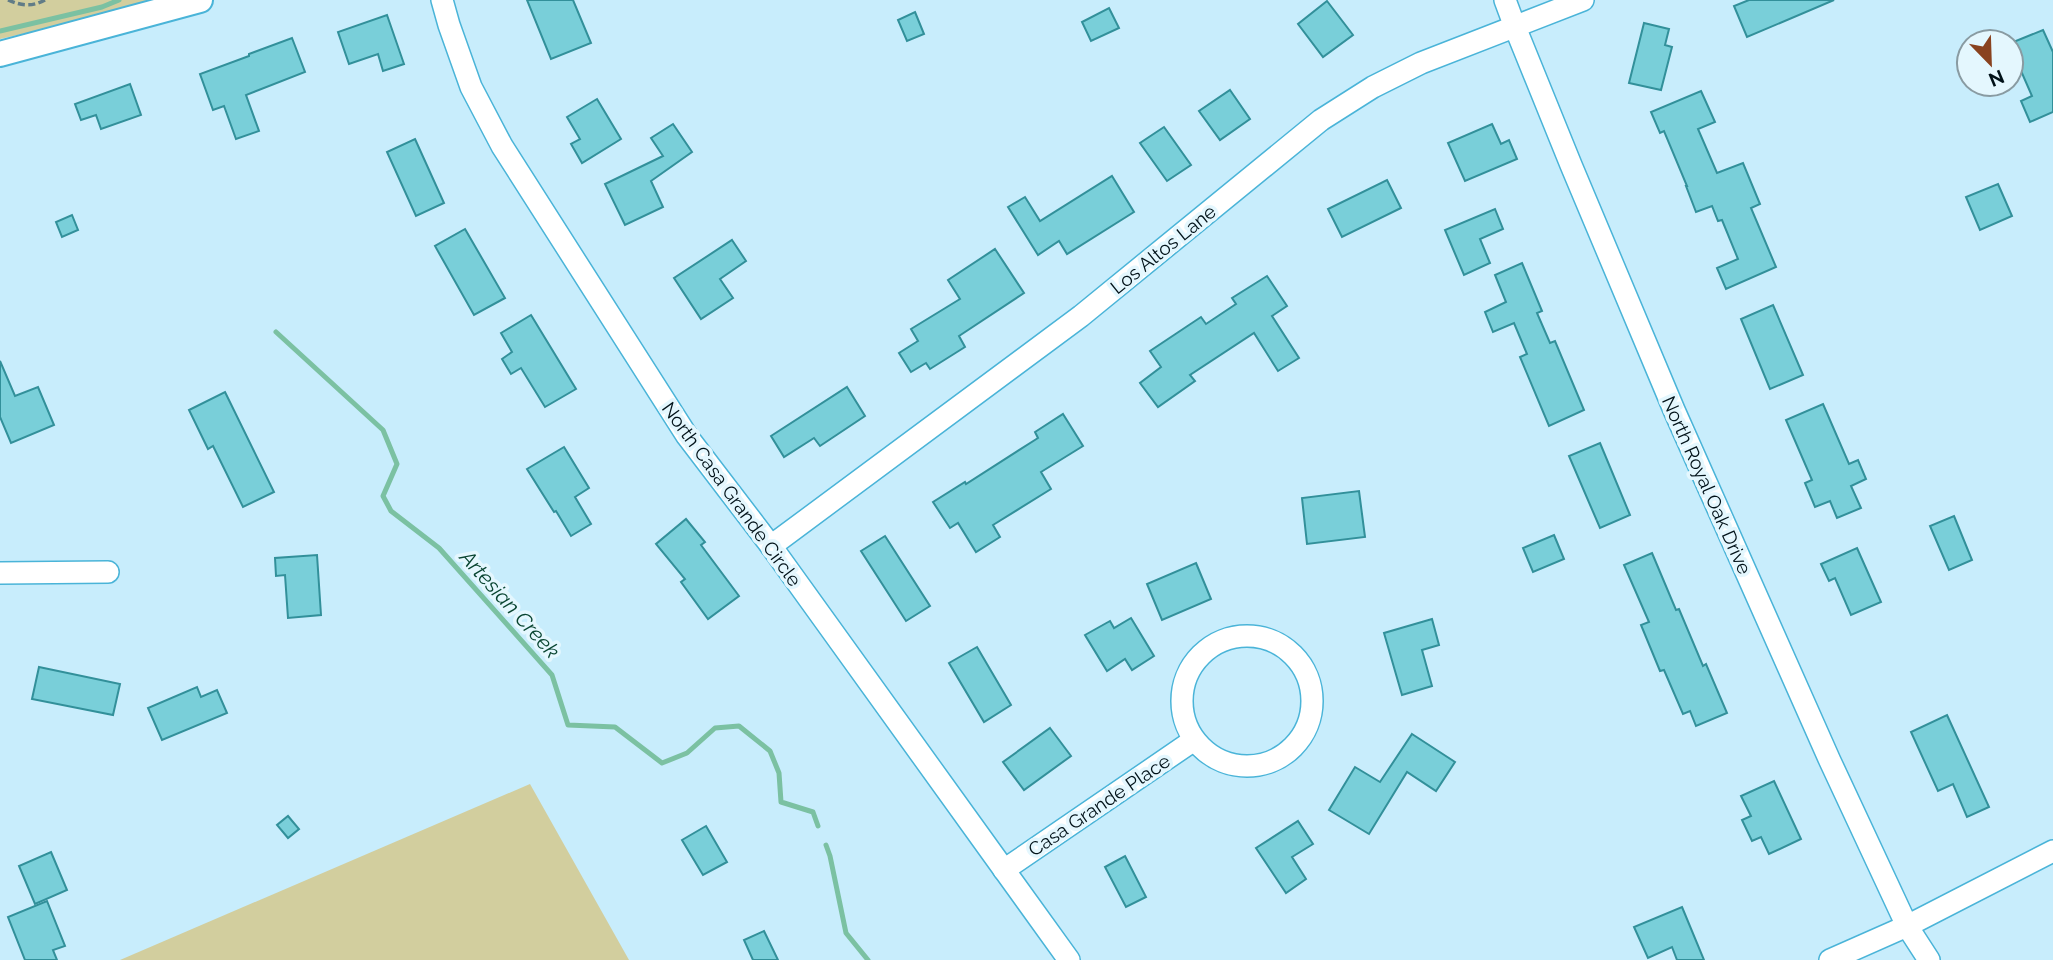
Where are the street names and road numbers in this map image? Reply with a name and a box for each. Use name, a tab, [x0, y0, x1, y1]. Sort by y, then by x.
street label: Los Altos Lane	[1106, 200, 1220, 298]
street label: North Royal Oak Drive	[1658, 393, 1756, 577]
street label: North Casa Grande Circle	[658, 398, 806, 590]
street label: Casa Grande Place	[1024, 749, 1174, 861]

